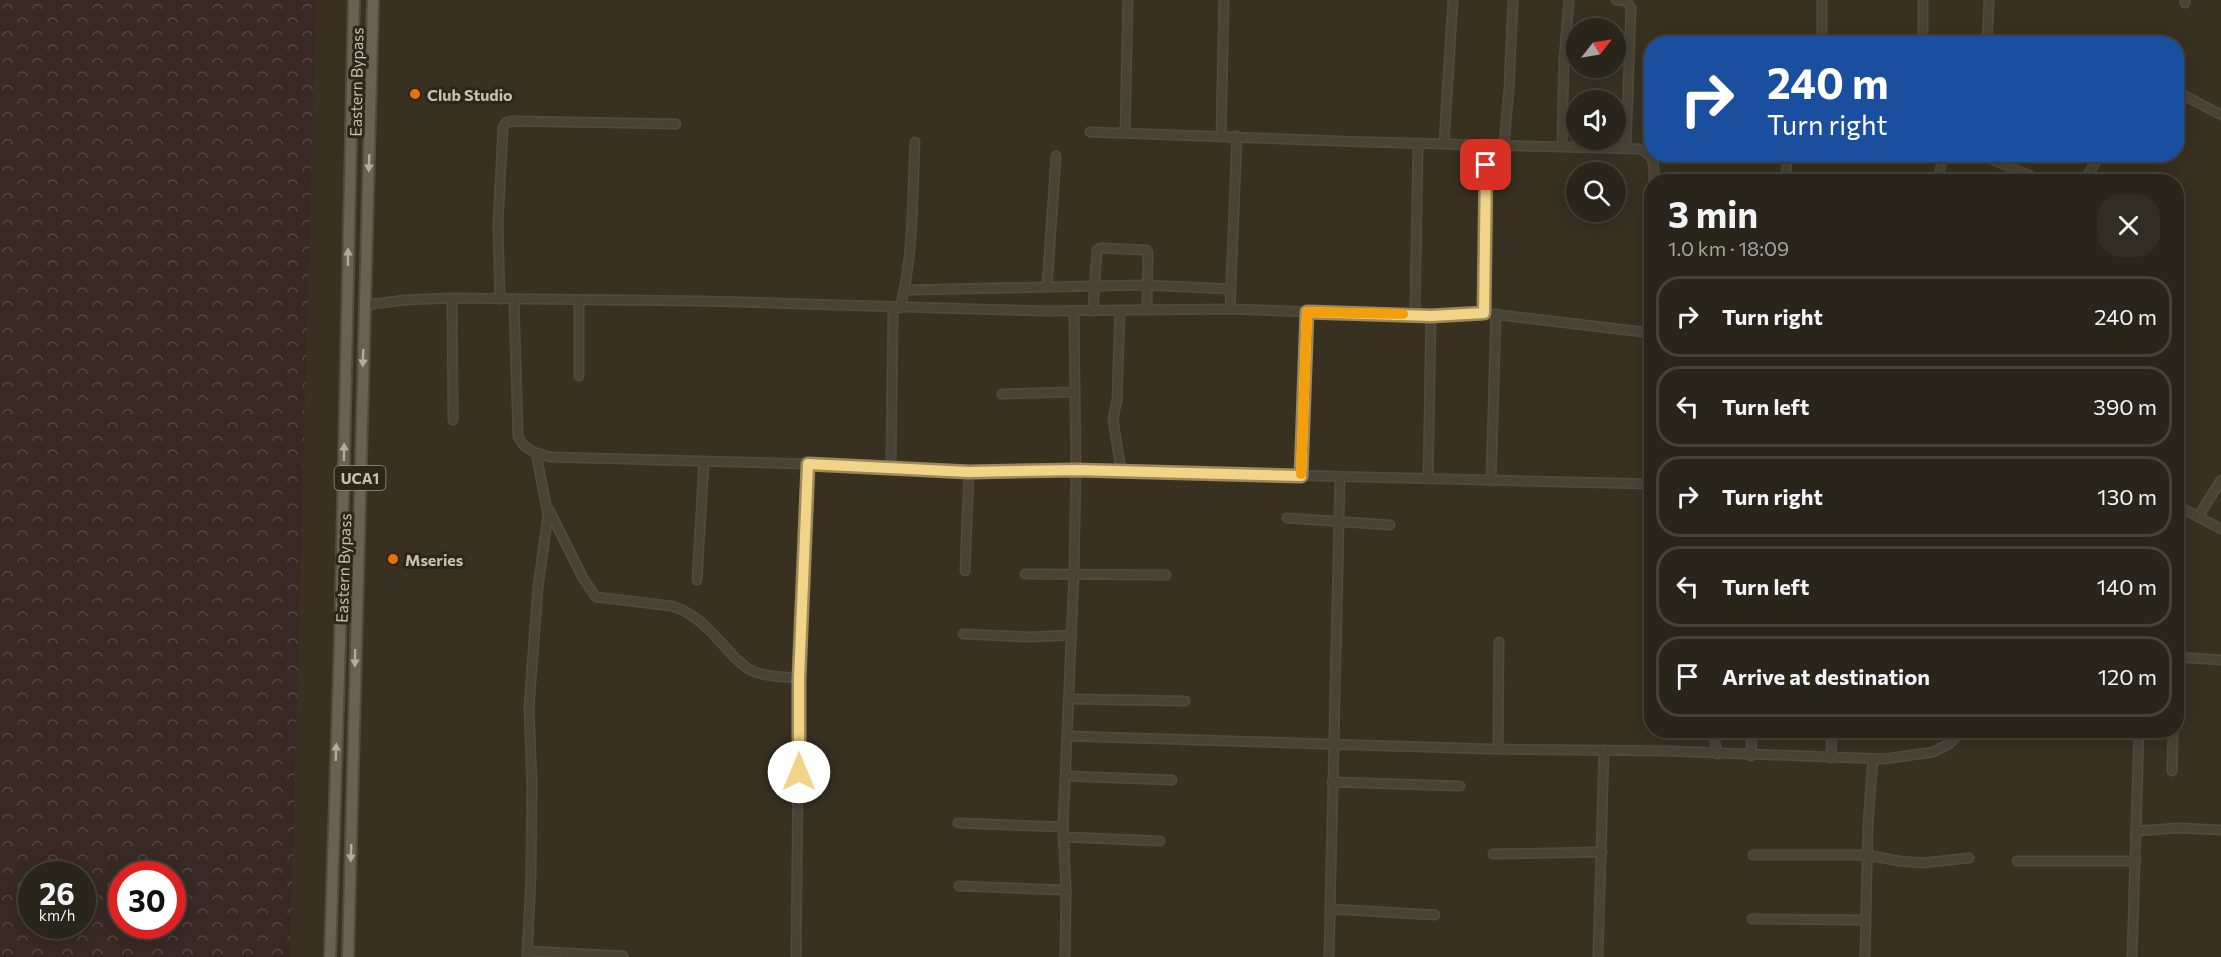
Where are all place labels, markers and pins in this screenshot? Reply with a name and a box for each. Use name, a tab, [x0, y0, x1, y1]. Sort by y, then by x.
place label: Club Studio	[427, 85, 513, 104]
marker: Club Studio	[408, 87, 422, 101]
pin	[1460, 139, 1511, 190]
place label: Mseries	[405, 550, 463, 569]
marker: Mseries	[386, 552, 400, 566]

